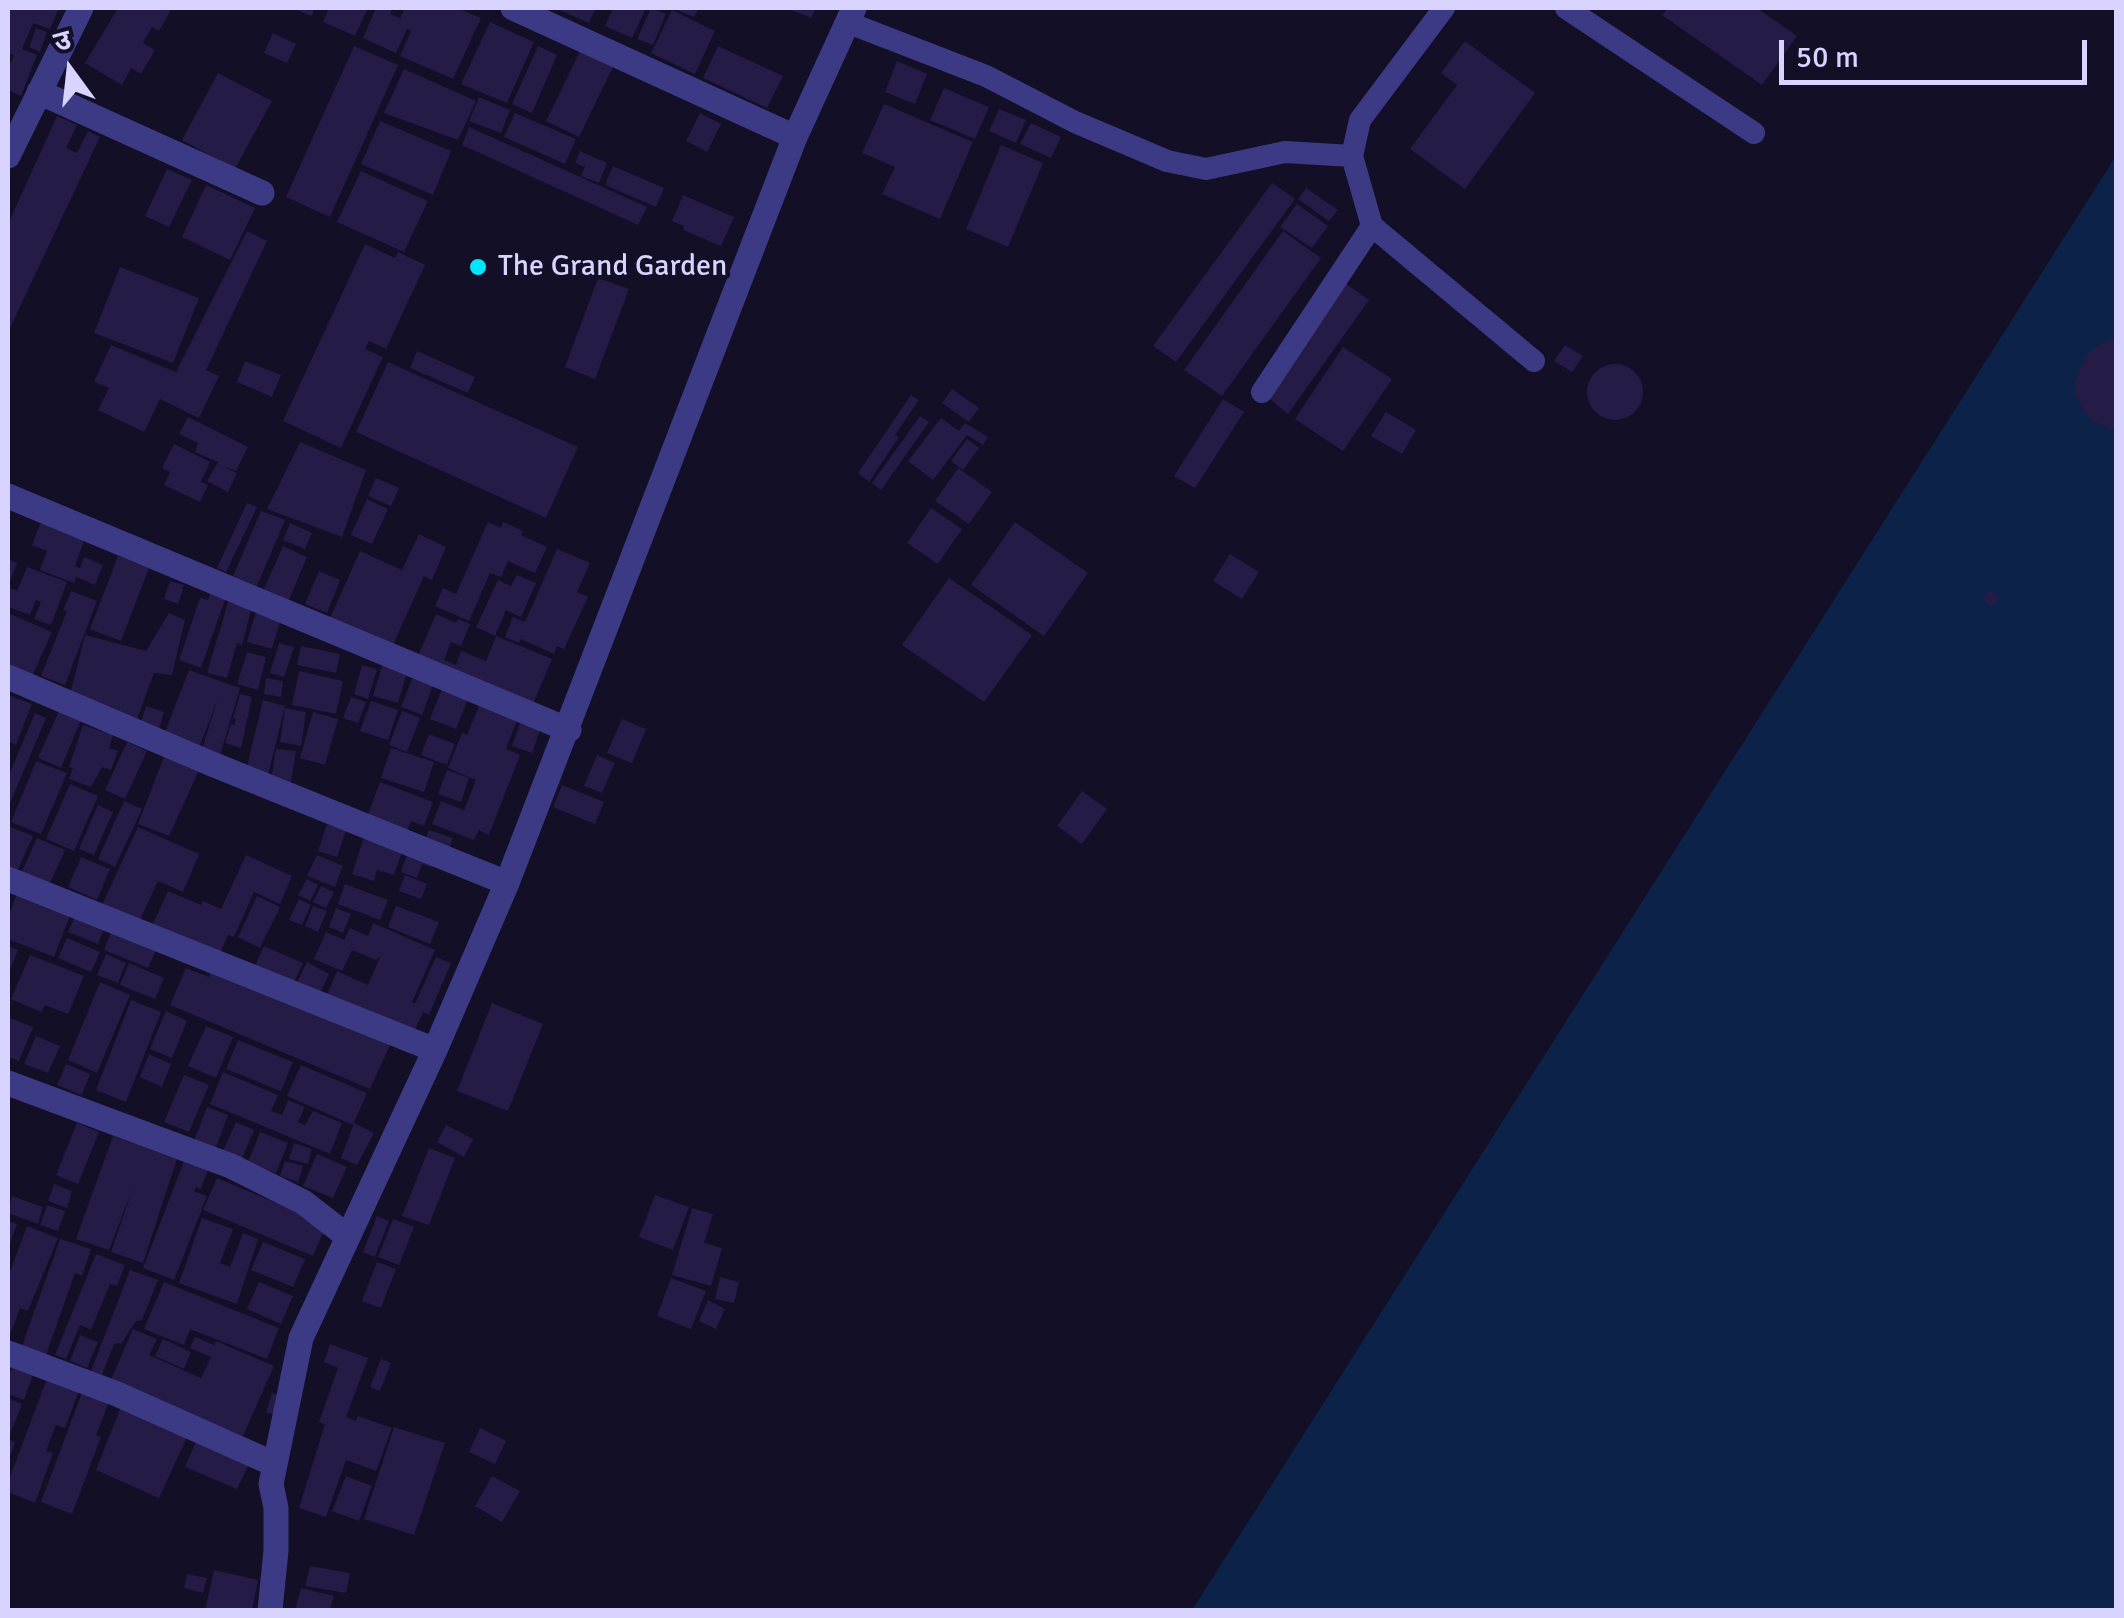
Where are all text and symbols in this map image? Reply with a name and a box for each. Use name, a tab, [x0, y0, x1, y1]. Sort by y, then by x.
north arrow	[20, 20, 120, 120]
scale bar	[1784, 20, 2092, 82]
text: उ	[50, 22, 75, 60]
text: 50 m	[1796, 39, 1859, 76]
place label: The Grand Garden	[498, 249, 727, 285]
marker: The Grand Garden	[467, 256, 489, 278]

